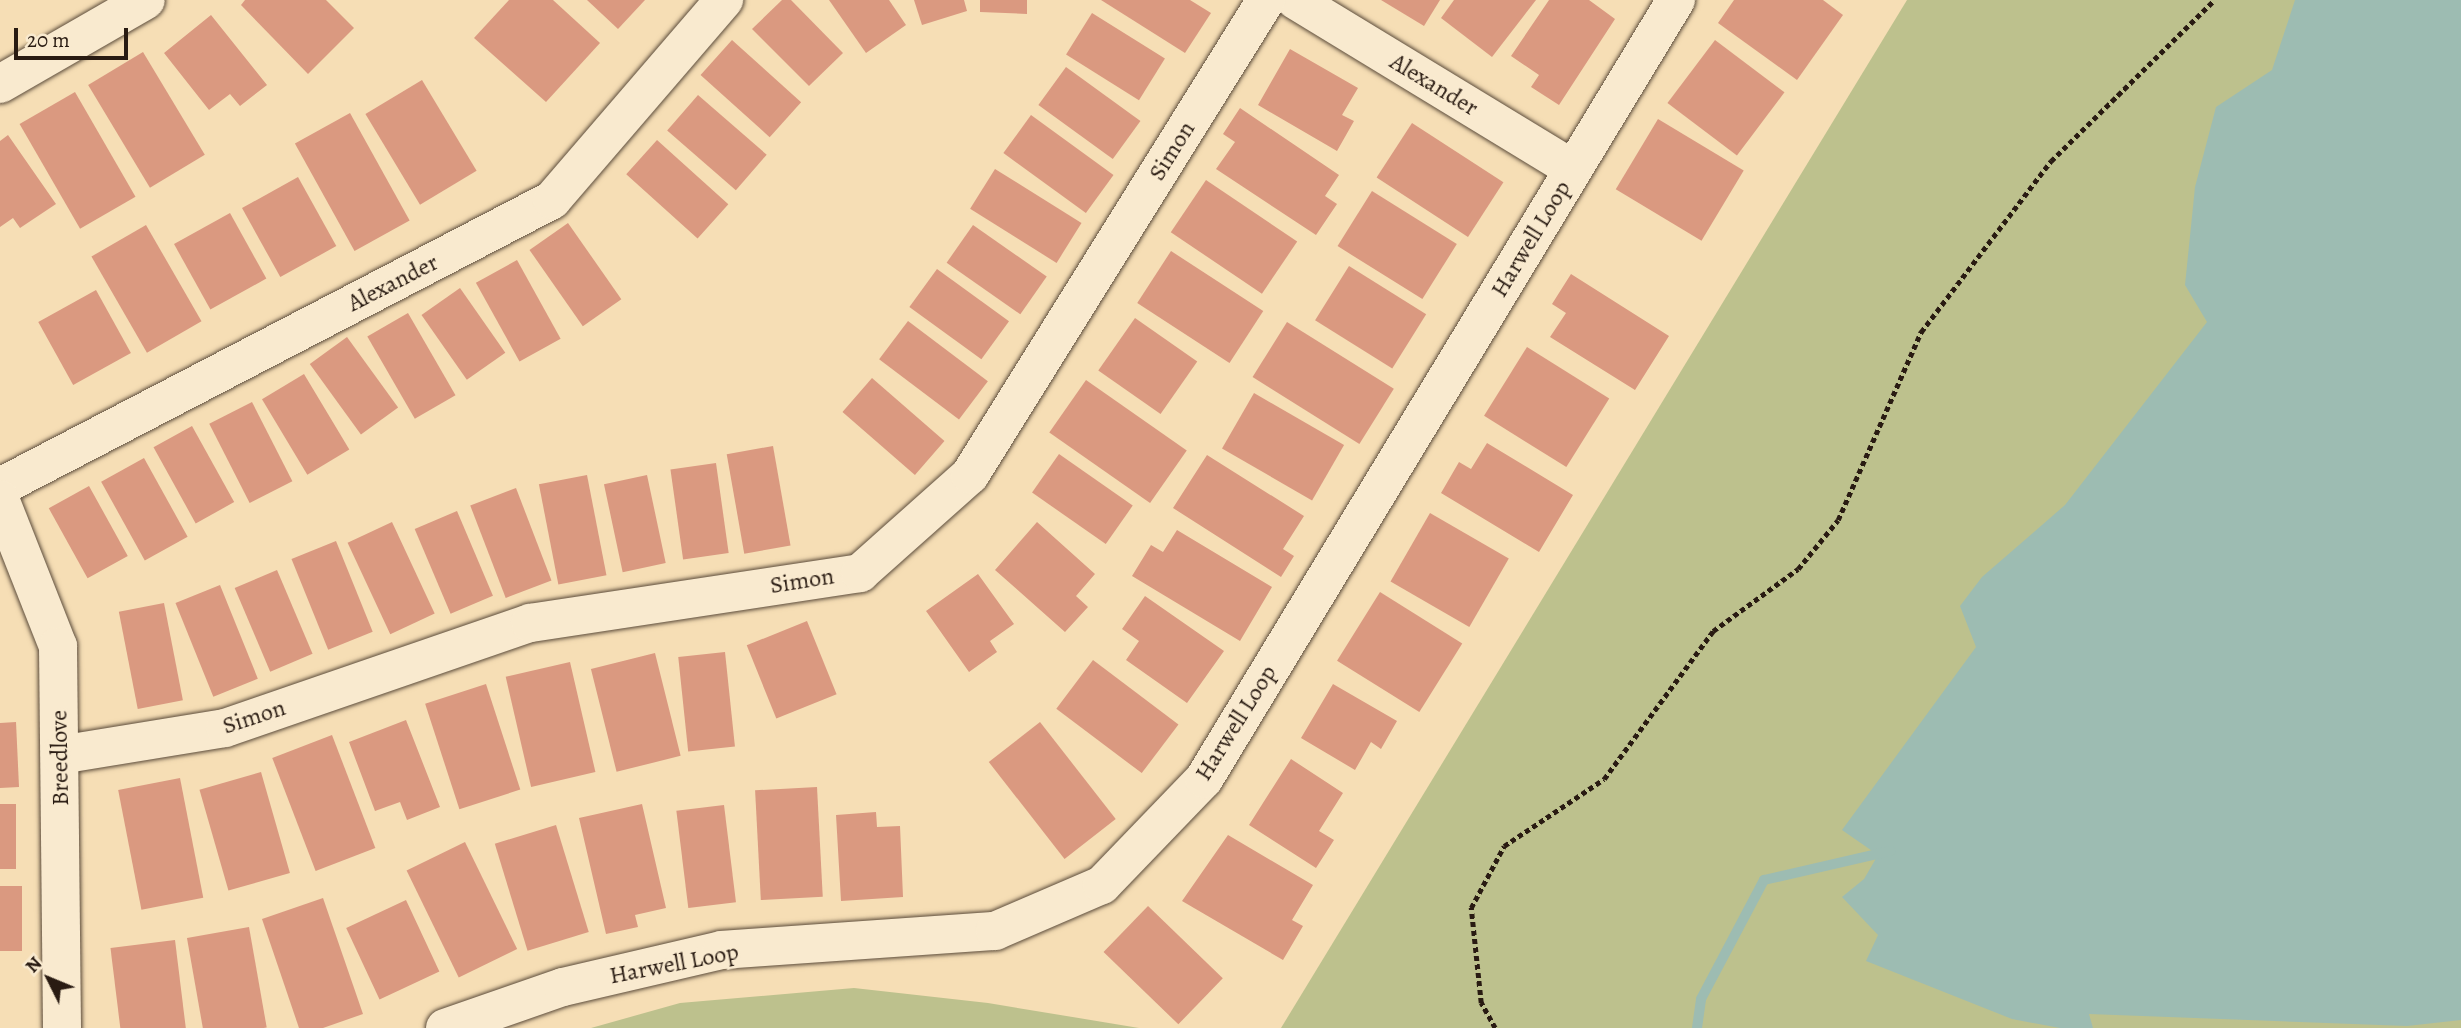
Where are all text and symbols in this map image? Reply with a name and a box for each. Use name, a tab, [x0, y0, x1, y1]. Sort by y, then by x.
scale bar	[18, 14, 131, 58]
text: 20 m	[27, 26, 70, 54]
street label: Alexander	[1385, 47, 1483, 123]
street label: Simon	[1143, 116, 1201, 186]
street label: Harwell Loop	[1485, 176, 1577, 302]
street label: Alexander	[343, 248, 443, 318]
street label: Simon	[768, 562, 836, 600]
street label: Harwell Loop	[1189, 660, 1283, 786]
street label: Simon	[219, 693, 289, 741]
street label: Breedlove	[45, 710, 75, 806]
street label: Harwell Loop	[607, 937, 741, 991]
north arrow	[14, 944, 84, 1014]
text: N	[19, 951, 48, 979]

